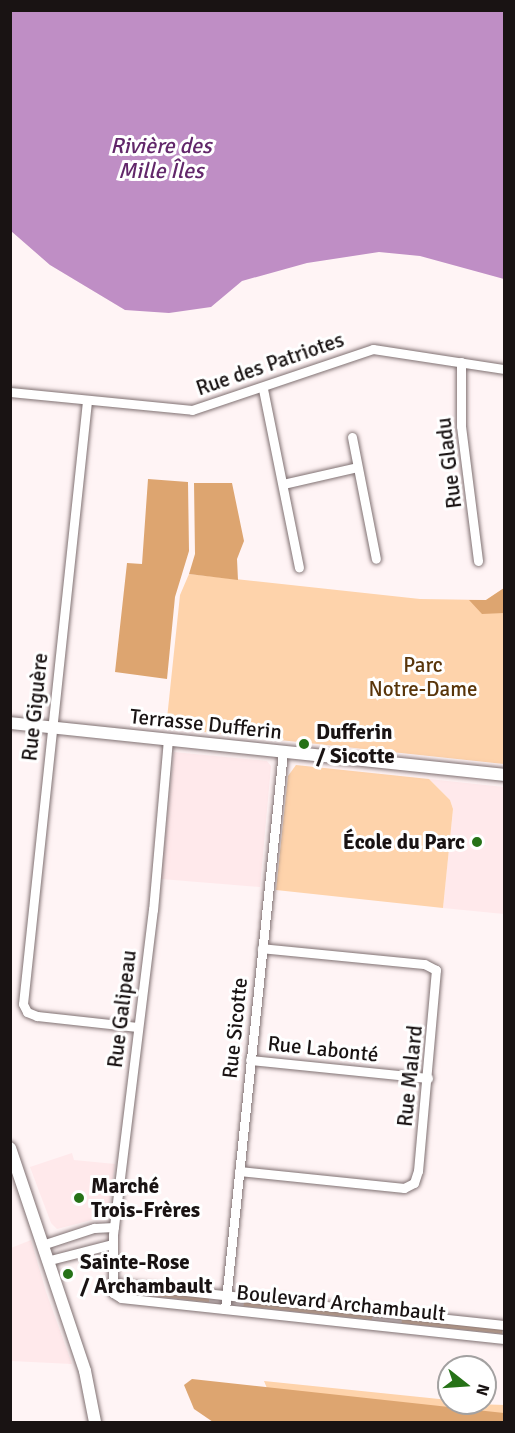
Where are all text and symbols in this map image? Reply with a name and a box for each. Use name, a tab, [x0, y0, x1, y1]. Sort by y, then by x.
water label: Rivière des Mille Îles	[110, 132, 212, 184]
street label: Rue des Patriotes	[193, 327, 347, 401]
street label: Rue Gladu	[431, 416, 467, 510]
street label: Rue Giguère	[17, 652, 53, 762]
park label: Parc Notre-Dame	[369, 652, 477, 702]
street label: Terrasse Dufferin	[129, 703, 283, 745]
place label: Dufferin / Sicotte	[316, 719, 395, 769]
marker: Dufferin / Sicotte	[297, 737, 311, 751]
place label: École du Parc	[343, 829, 465, 855]
marker: École du Parc	[470, 835, 484, 849]
street label: Rue Galipeau	[102, 949, 142, 1069]
street label: Rue Sicotte	[217, 976, 253, 1080]
street label: Rue Malard	[392, 1024, 428, 1128]
street label: Rue Labonté	[266, 1031, 380, 1067]
place label: Marché Trois-Frères	[91, 1173, 200, 1223]
marker: Marché Trois-Frères	[72, 1191, 86, 1205]
place label: Sainte-Rose / Archambault	[80, 1249, 212, 1299]
marker: Sainte-Rose / Archambault	[61, 1267, 75, 1281]
street label: Boulevard Archambault	[235, 1279, 447, 1327]
north arrow	[437, 1355, 497, 1415]
text: N	[471, 1381, 493, 1398]

